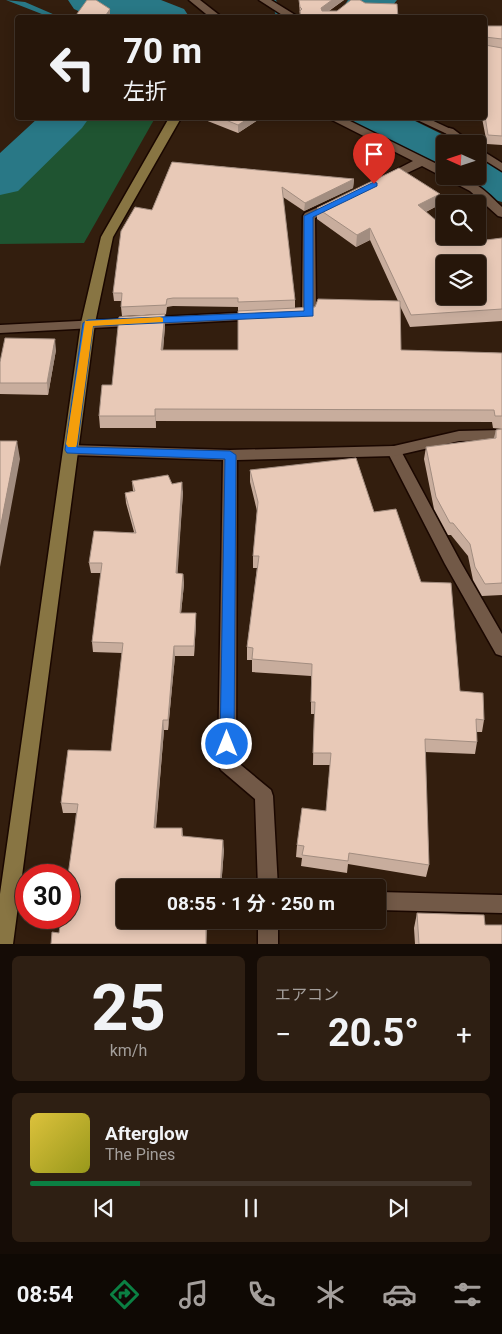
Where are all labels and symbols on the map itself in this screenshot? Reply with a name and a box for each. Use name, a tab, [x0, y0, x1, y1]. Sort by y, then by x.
pin	[353, 133, 395, 184]
north arrow	[436, 135, 486, 185]
position arrow	[200, 717, 252, 769]
speed limit sign: 30	[15, 864, 80, 929]

